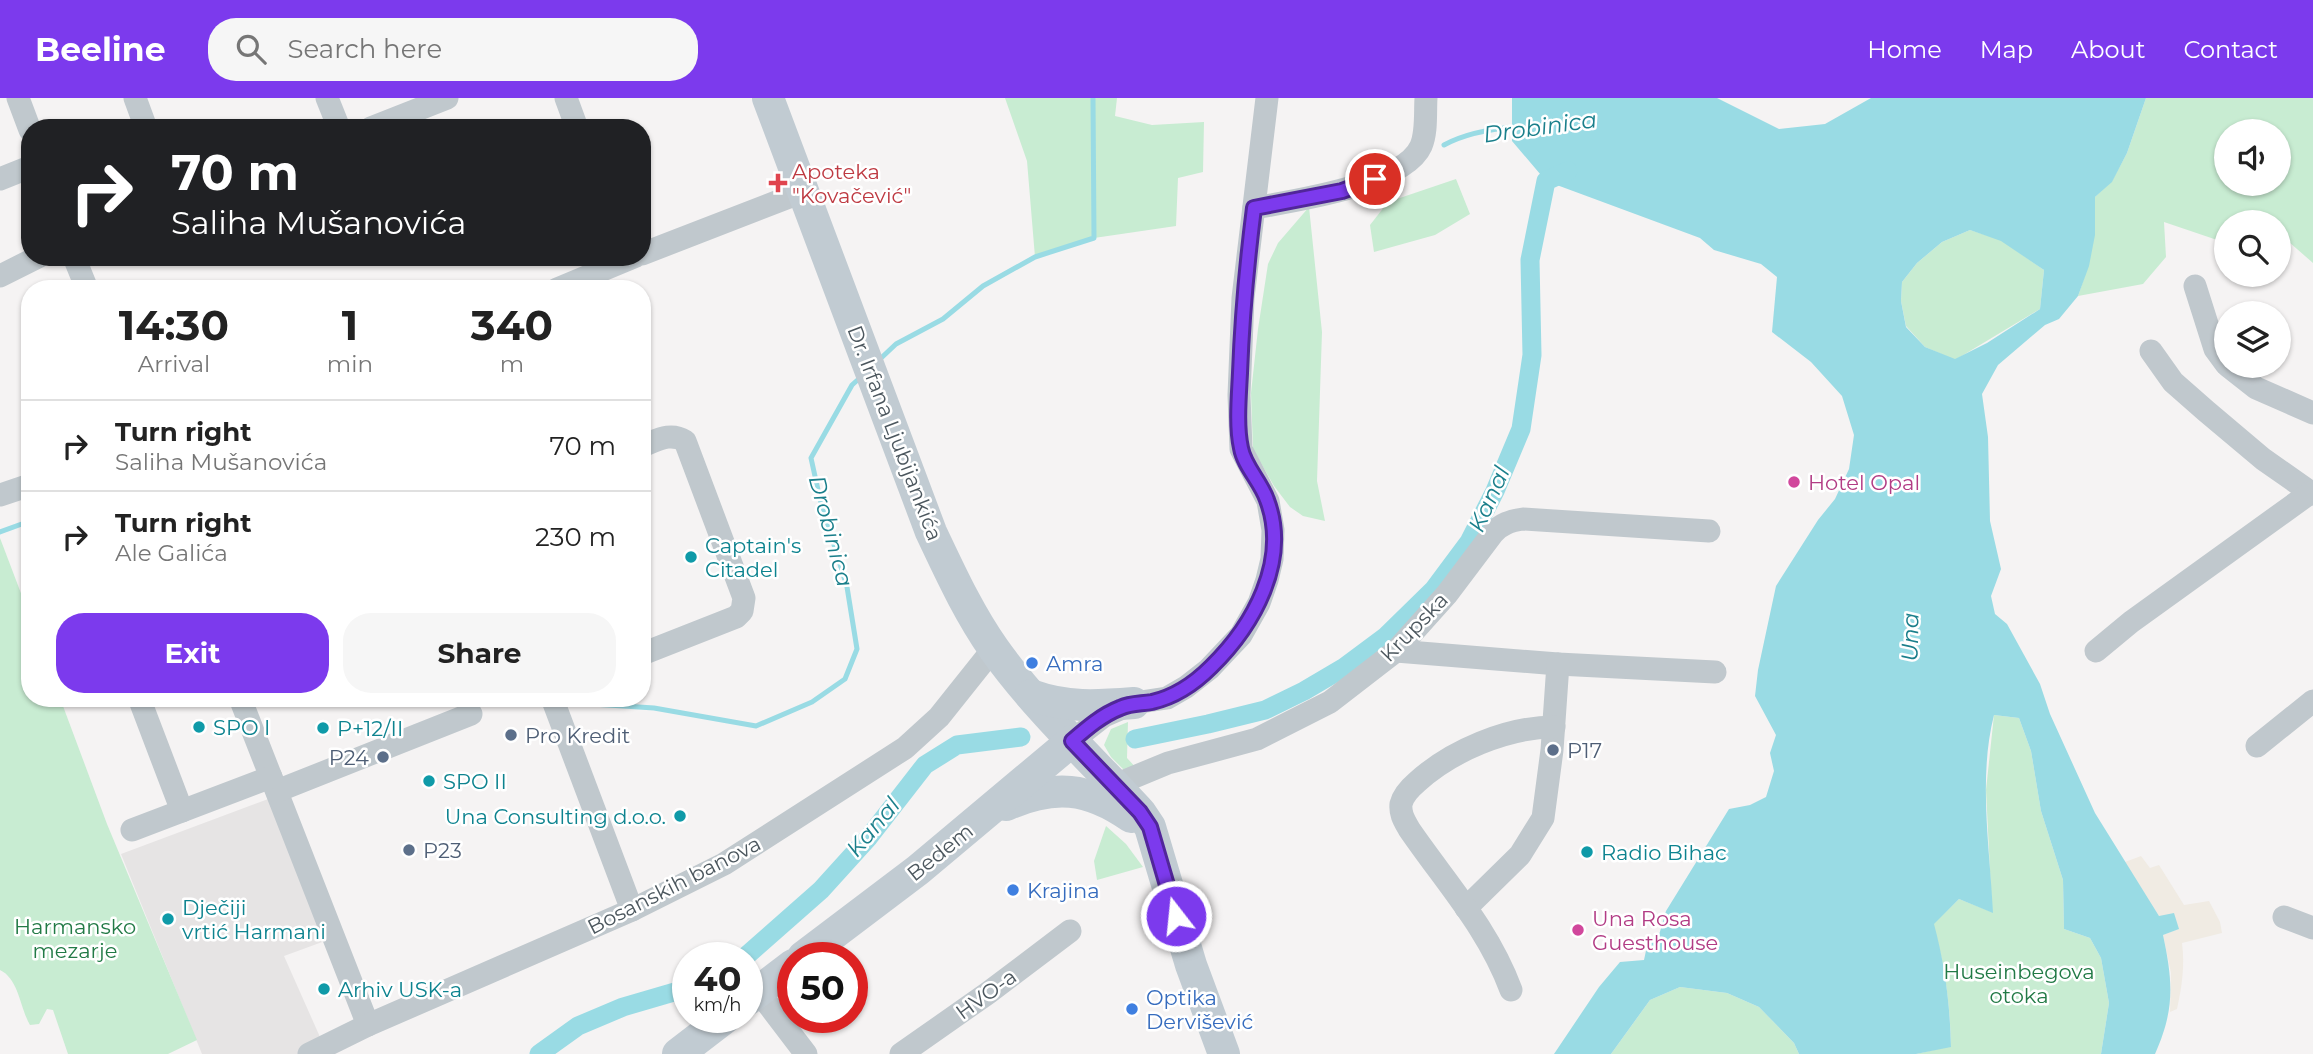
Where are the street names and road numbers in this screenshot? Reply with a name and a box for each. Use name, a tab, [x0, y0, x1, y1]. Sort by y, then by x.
street label: Dr. Irfana Ljubijankića	[842, 322, 948, 544]
street label: Krupska	[1375, 587, 1453, 667]
street label: Bedem	[902, 818, 978, 886]
street label: Bosanskih banova	[583, 831, 765, 939]
street label: HVO-a	[951, 964, 1021, 1024]

